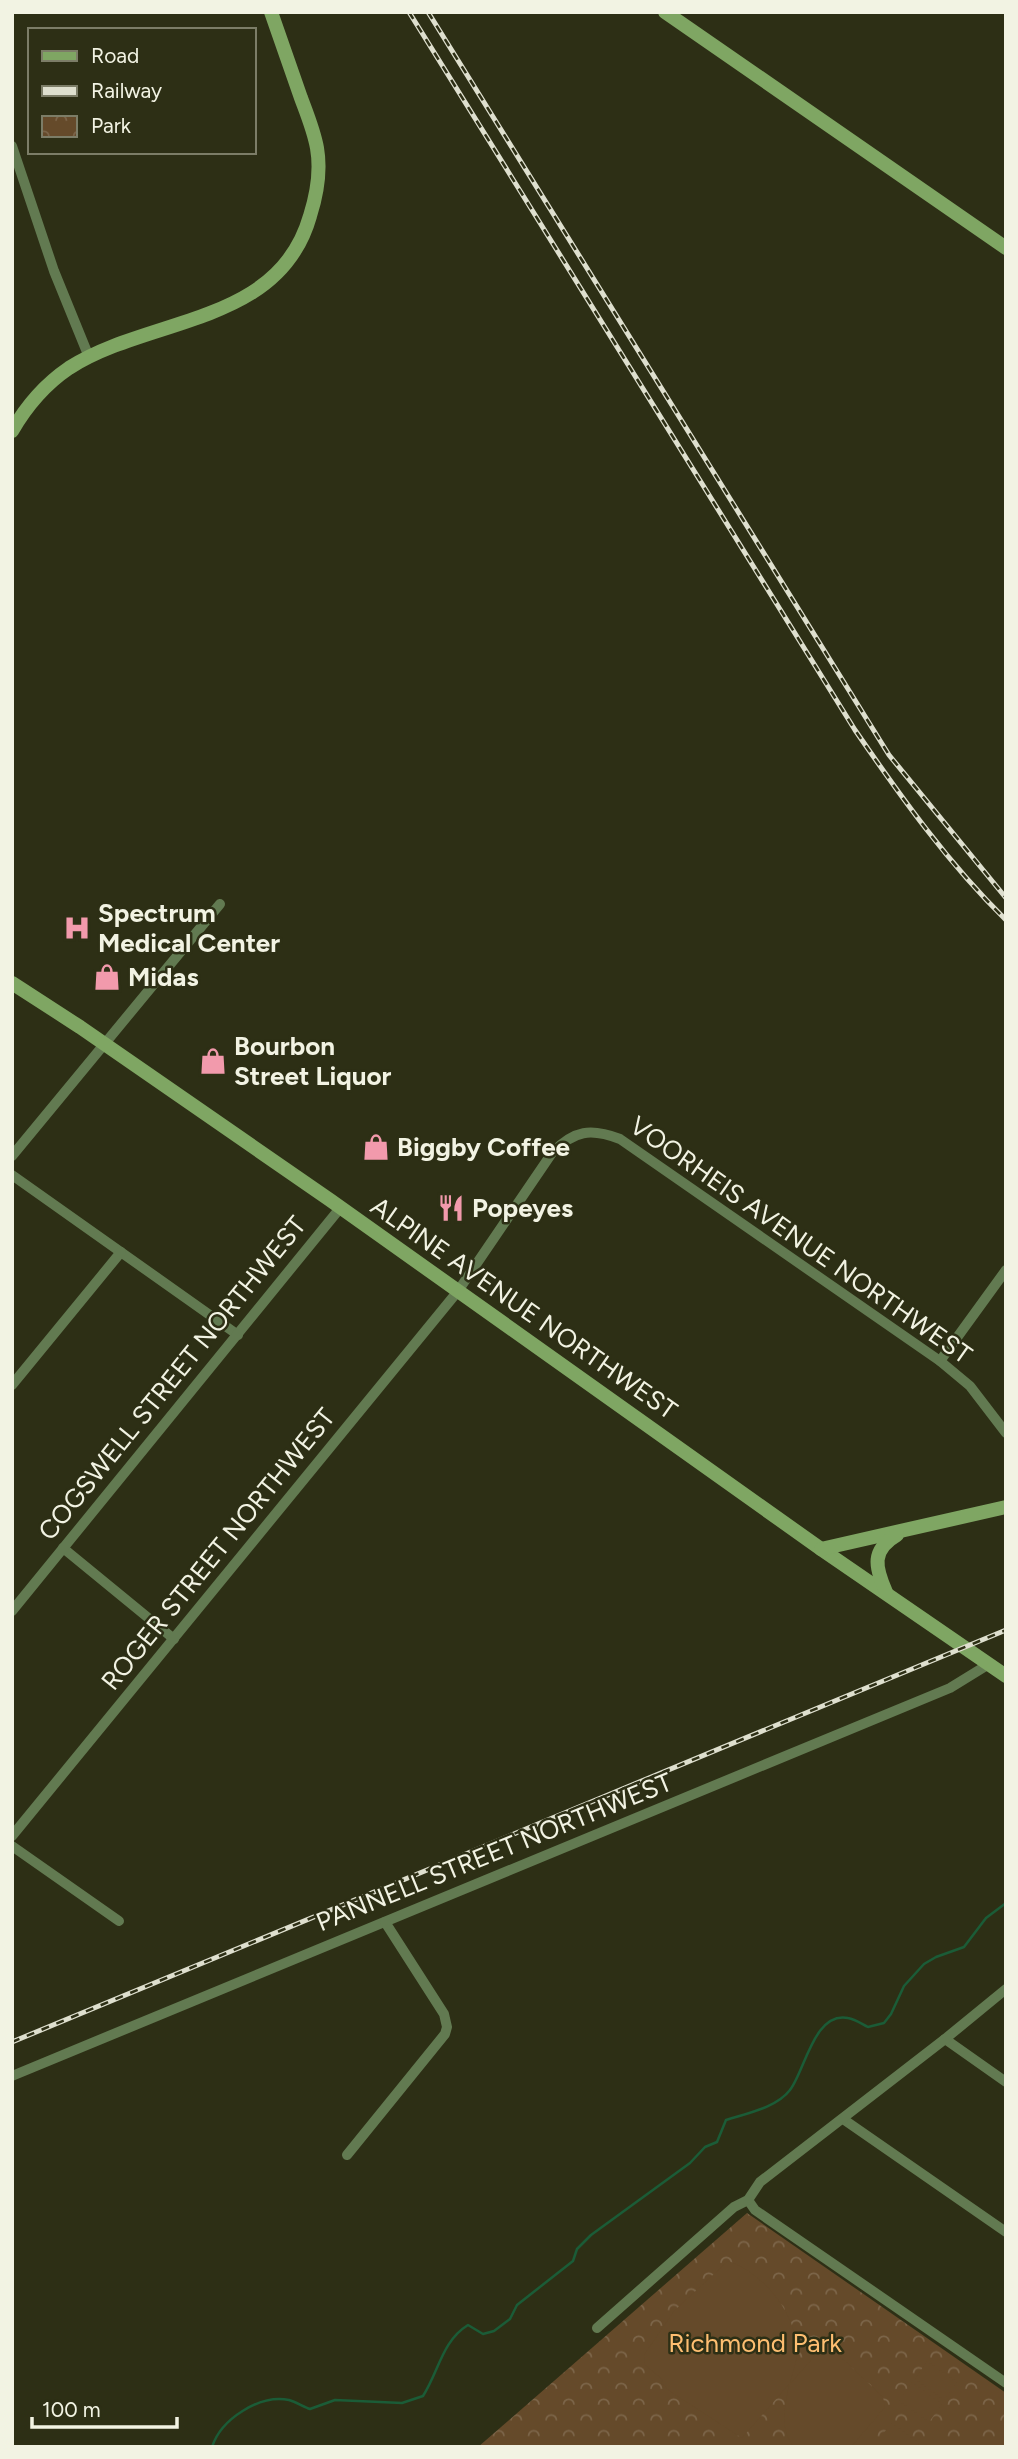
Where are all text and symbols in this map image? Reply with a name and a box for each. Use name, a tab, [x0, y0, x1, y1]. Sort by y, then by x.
legend	[28, 28, 256, 154]
text: Road	[91, 43, 139, 68]
text: Railway	[91, 78, 162, 103]
text: Park	[91, 113, 132, 138]
place label: Spectrum Medical Center	[98, 897, 280, 959]
hospital icon: Spectrum Medical Center	[62, 913, 92, 943]
place label: Midas	[128, 961, 199, 993]
shop icon: Midas	[92, 962, 122, 992]
place label: Bourbon Street Liquor	[234, 1030, 392, 1092]
shop icon: Bourbon Street Liquor	[198, 1046, 228, 1076]
street label: VOORHEIS AVENUE NORTHWEST	[624, 1109, 979, 1371]
place label: Biggby Coffee	[397, 1131, 570, 1163]
shop icon: Biggby Coffee	[361, 1132, 391, 1162]
street label: ALPINE AVENUE NORTHWEST	[365, 1190, 684, 1427]
place label: Popeyes	[472, 1192, 573, 1224]
restaurant icon: Popeyes	[436, 1193, 466, 1223]
street label: COGSWELL STREET NORTHWEST	[31, 1209, 313, 1546]
street label: ROGER STREET NORTHWEST	[94, 1401, 342, 1696]
street label: PANNELL STREET NORTHWEST	[311, 1766, 677, 1938]
park label: Richmond Park	[668, 2327, 842, 2359]
scale bar	[32, 2386, 177, 2430]
text: 100 m	[42, 2397, 101, 2422]

